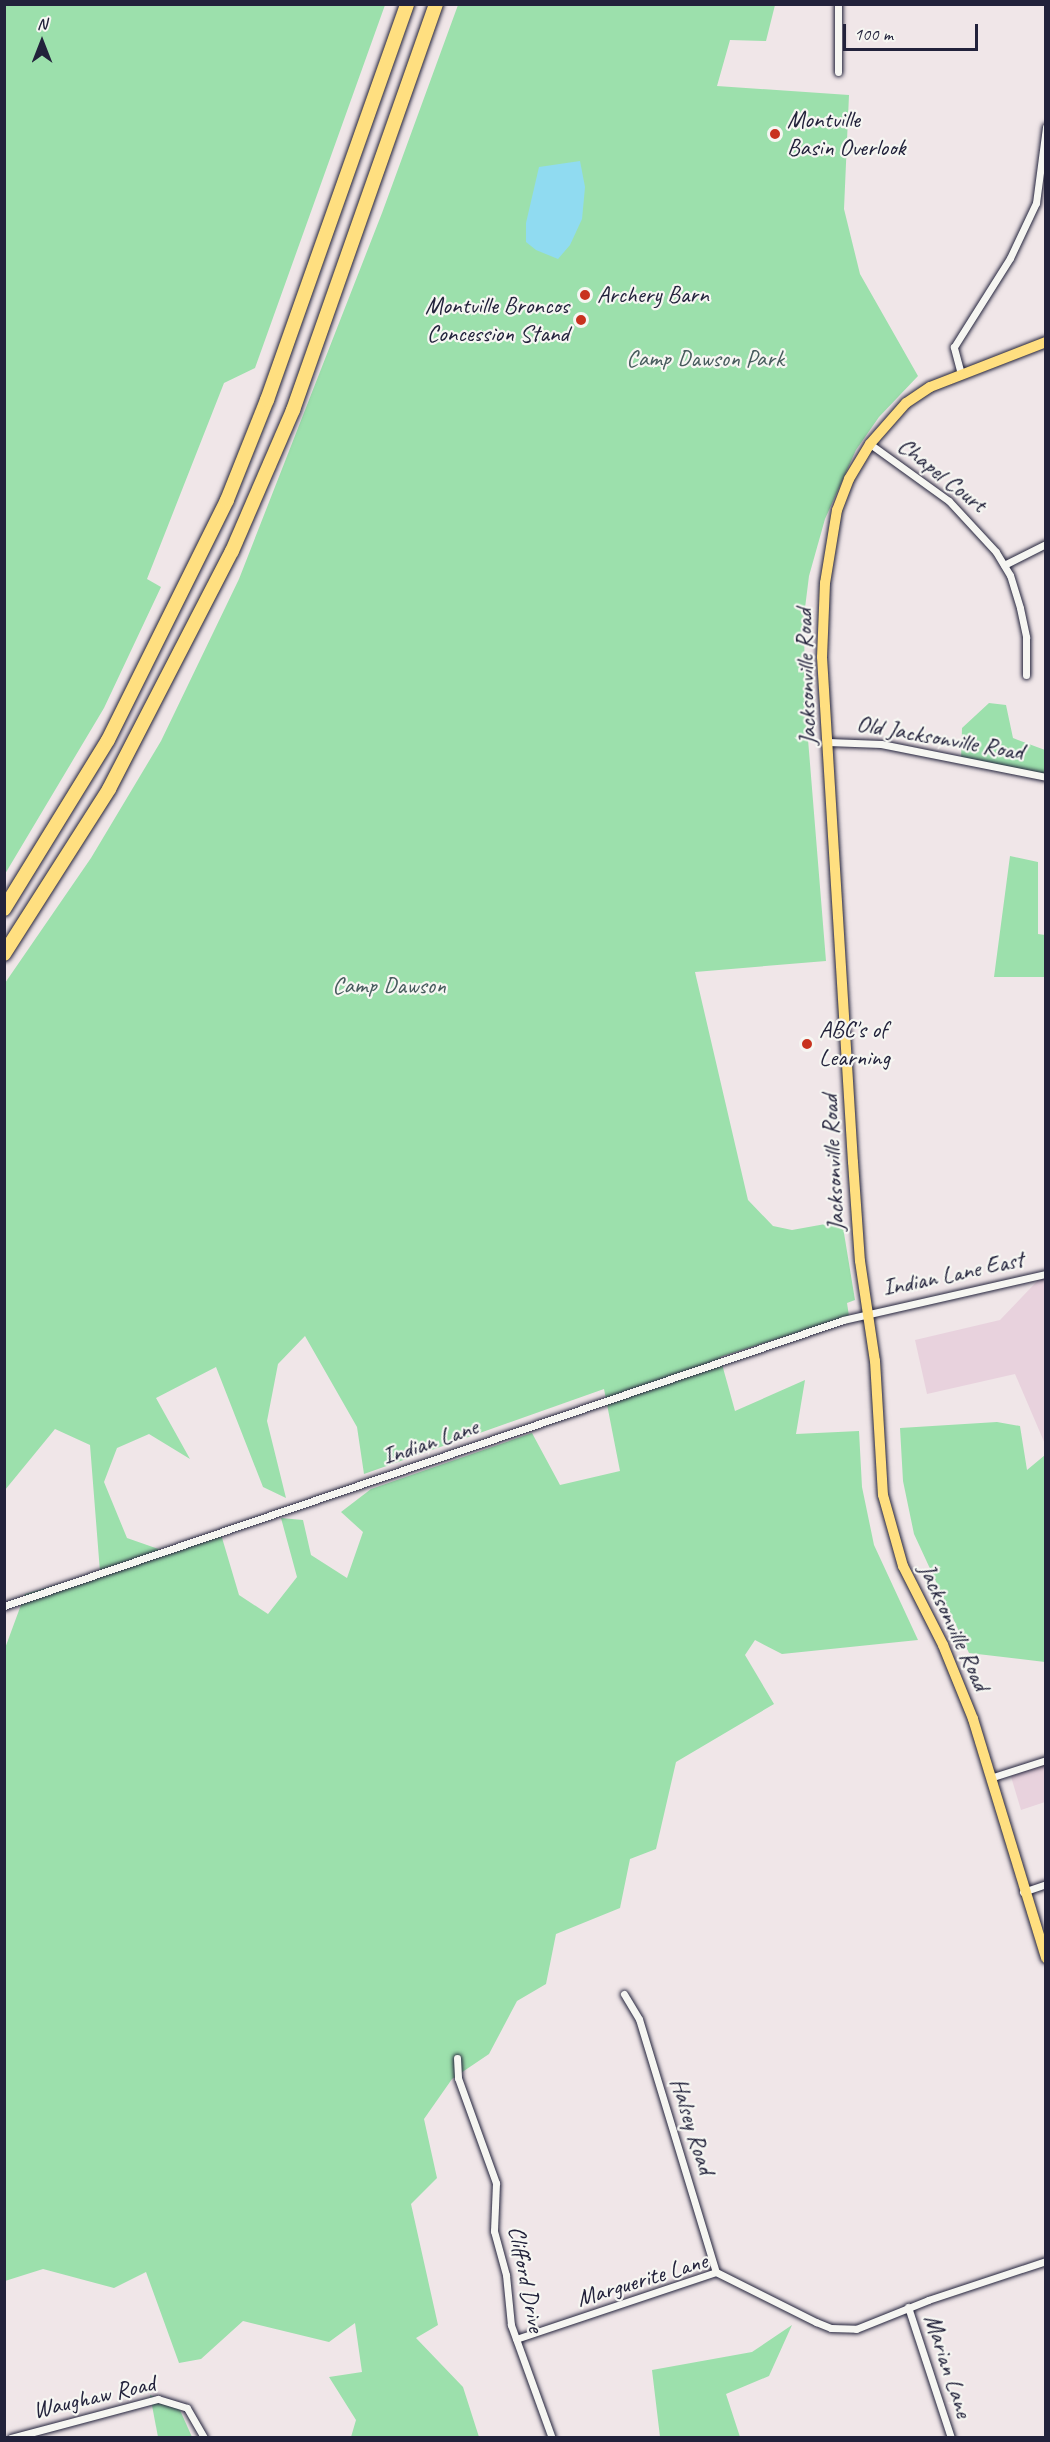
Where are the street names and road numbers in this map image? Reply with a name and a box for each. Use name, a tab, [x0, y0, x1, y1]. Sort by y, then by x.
street label: Chapel Court	[892, 431, 992, 519]
street label: Jacksonville Road	[789, 608, 823, 746]
street label: Old Jacksonville Road	[855, 709, 1025, 767]
street label: Jacksonville Road	[815, 1094, 851, 1232]
street label: Indian Lane East	[879, 1245, 1027, 1303]
street label: Indian Lane	[378, 1412, 482, 1472]
street label: Jacksonville Road	[912, 1559, 996, 1695]
street label: Halsey Road	[664, 2075, 720, 2177]
street label: Clifford Drive	[502, 2224, 550, 2334]
street label: Marguerite Lane	[573, 2246, 711, 2314]
street label: Marian Lane	[918, 2311, 978, 2421]
street label: Waughaw Road	[30, 2369, 158, 2425]

